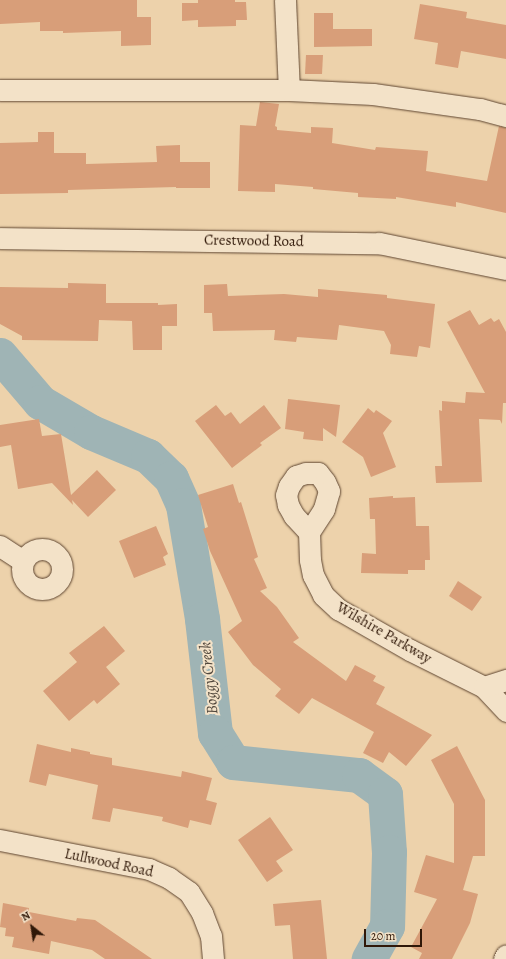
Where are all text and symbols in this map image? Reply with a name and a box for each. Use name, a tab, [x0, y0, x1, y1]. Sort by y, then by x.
street label: Crestwood Road	[204, 231, 304, 251]
street label: Wilshire Parkway	[333, 599, 435, 667]
water label: Boggy Creek	[196, 641, 222, 715]
street label: Lullwood Road	[63, 845, 155, 881]
north arrow	[12, 907, 52, 947]
text: N	[19, 908, 33, 925]
scale bar	[366, 921, 424, 947]
text: 20 m	[371, 928, 395, 944]

